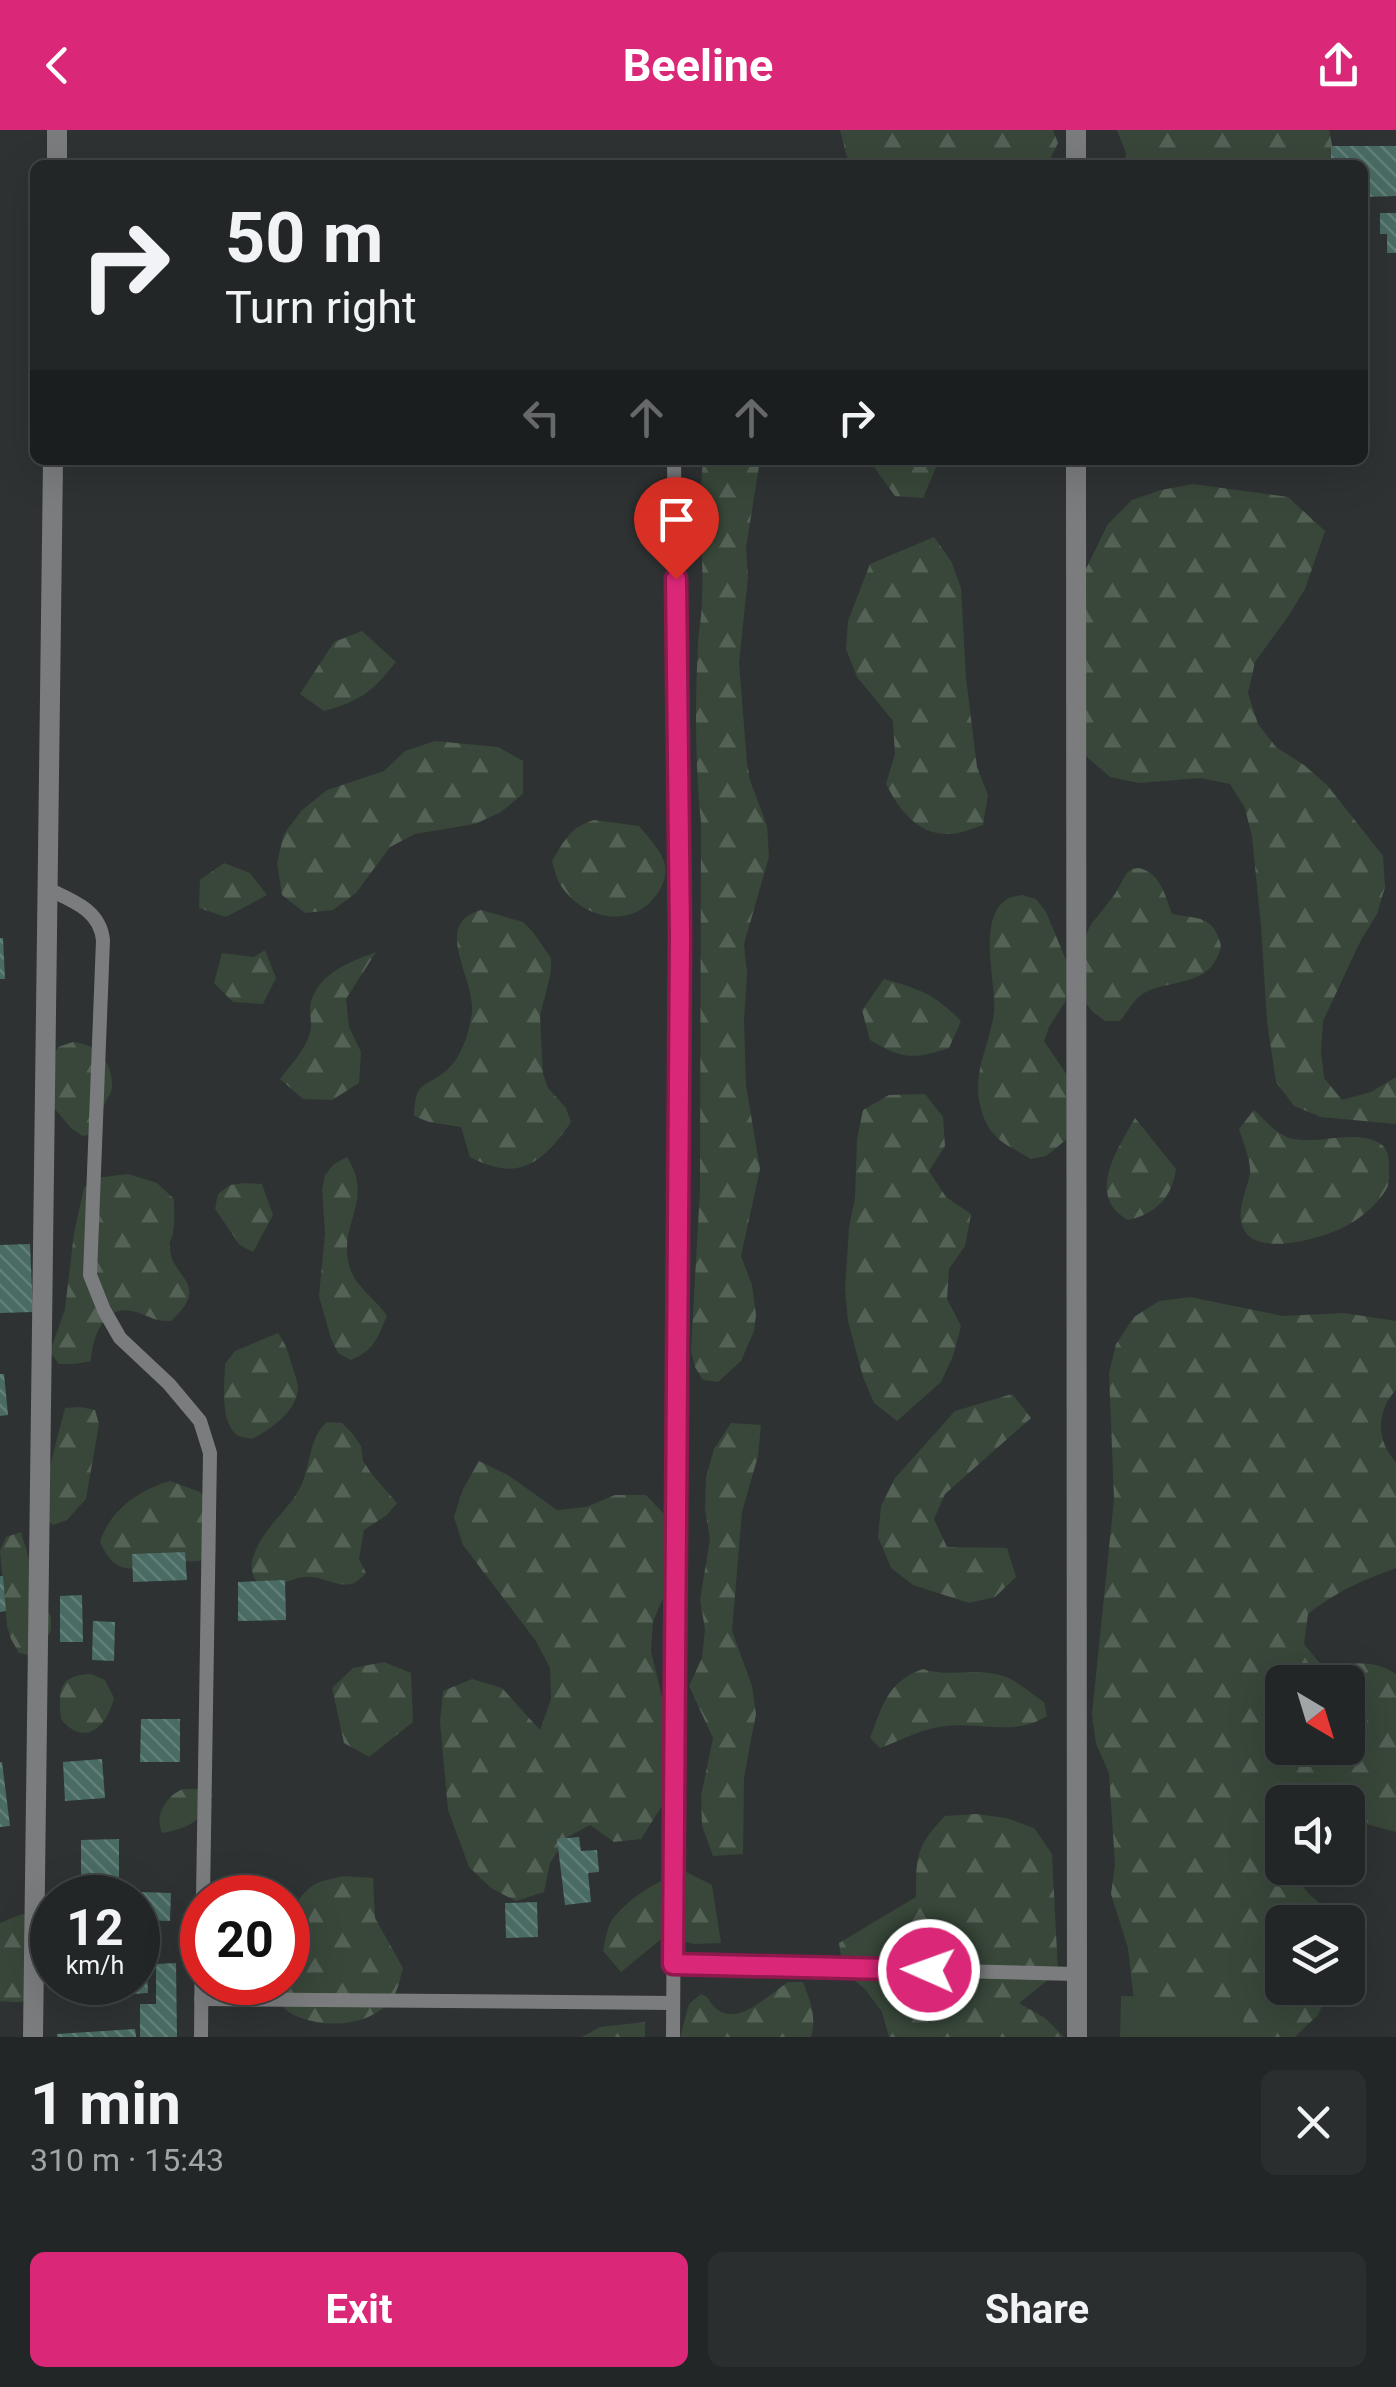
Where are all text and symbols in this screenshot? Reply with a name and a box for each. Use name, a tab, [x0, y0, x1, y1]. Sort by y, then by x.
icon: back	[30, 38, 85, 93]
icon: share	[1311, 38, 1366, 93]
text: Beeline	[623, 39, 773, 92]
text: 50 m	[225, 197, 383, 279]
icon: right	[60, 200, 190, 330]
text: Turn right	[225, 281, 417, 334]
icon: left	[514, 390, 569, 445]
icon: ahead	[619, 390, 674, 445]
icon: ahead	[724, 390, 779, 445]
icon: right	[829, 390, 884, 445]
pin	[634, 477, 719, 580]
icon: arrive	[649, 492, 704, 547]
north arrow	[1265, 1665, 1365, 1765]
map controls	[1265, 1665, 1365, 2005]
button: sound	[1265, 1785, 1365, 1885]
speed limit sign: 20	[180, 1875, 310, 2005]
text: 12	[66, 1899, 124, 1957]
button: layers	[1265, 1905, 1365, 2005]
position arrow	[877, 1918, 981, 2022]
text: km/h	[66, 1951, 124, 1980]
text: 1 min	[30, 2068, 181, 2139]
button: close	[1261, 2070, 1366, 2175]
text: 310 m · 15:43	[30, 2141, 224, 2179]
button: Exit	[30, 2252, 688, 2367]
button: Share	[708, 2252, 1366, 2367]

